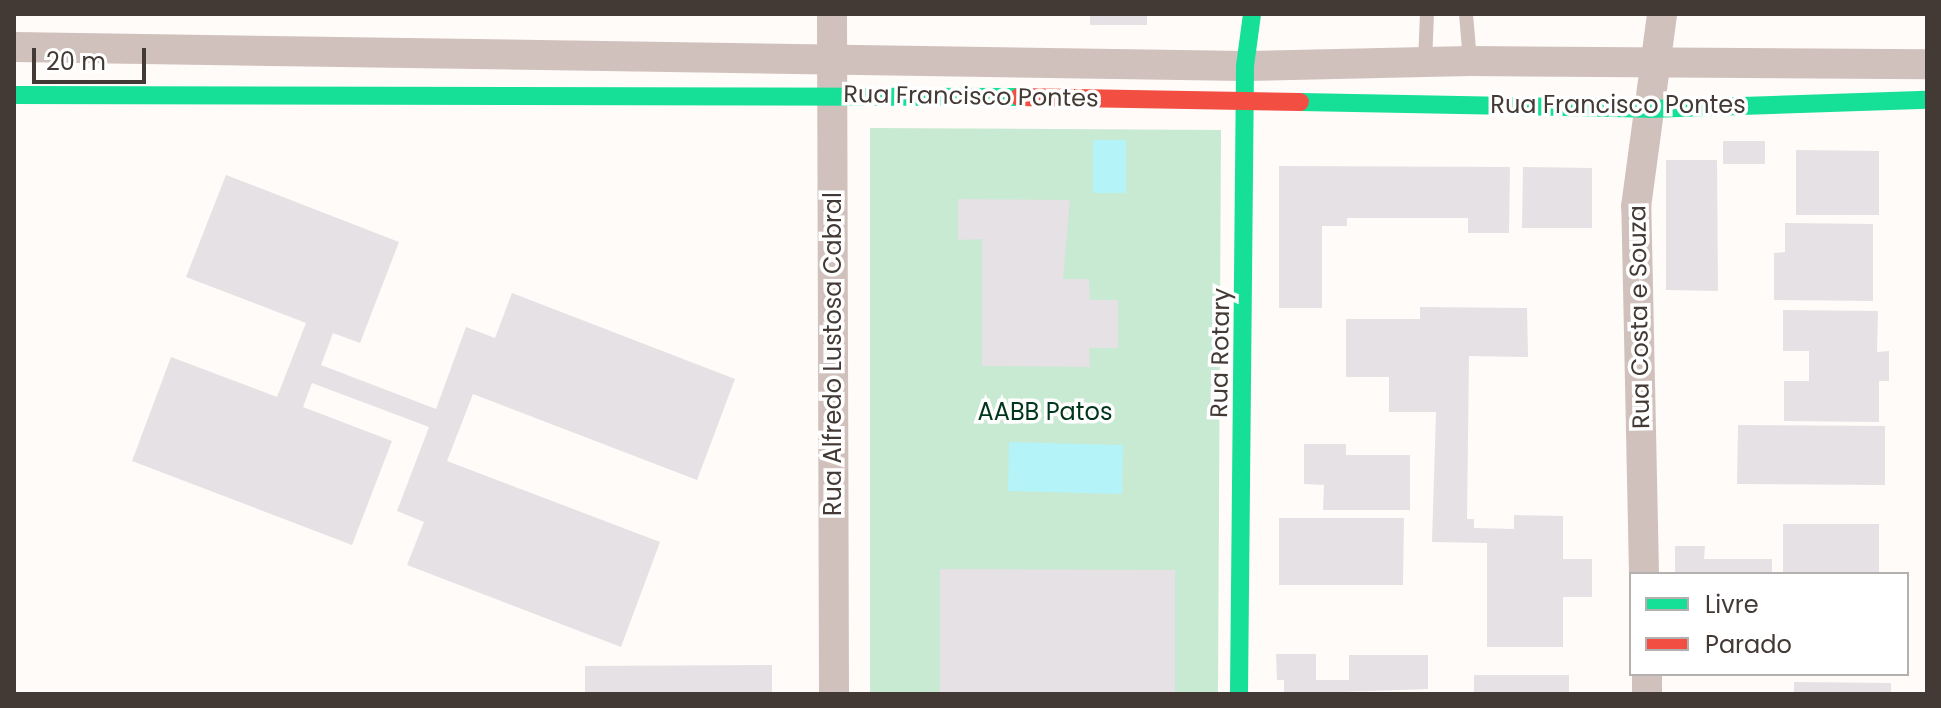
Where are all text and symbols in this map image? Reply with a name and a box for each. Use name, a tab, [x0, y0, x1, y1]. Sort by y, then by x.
scale bar	[36, 32, 150, 82]
text: 20 m	[46, 45, 106, 78]
street label: Rua Francisco Pontes	[843, 79, 1099, 113]
street label: Rua Francisco Pontes	[1490, 91, 1746, 119]
street label: Rua Alfredo Lustosa Cabral	[819, 192, 847, 516]
street label: Rua Costa e Souza	[1623, 205, 1655, 429]
street label: Rua Rotary	[1204, 288, 1236, 418]
park label: AABB Patos	[978, 398, 1112, 426]
legend	[1629, 572, 1909, 676]
text: Livre	[1705, 588, 1759, 621]
text: Parado	[1705, 628, 1792, 661]

